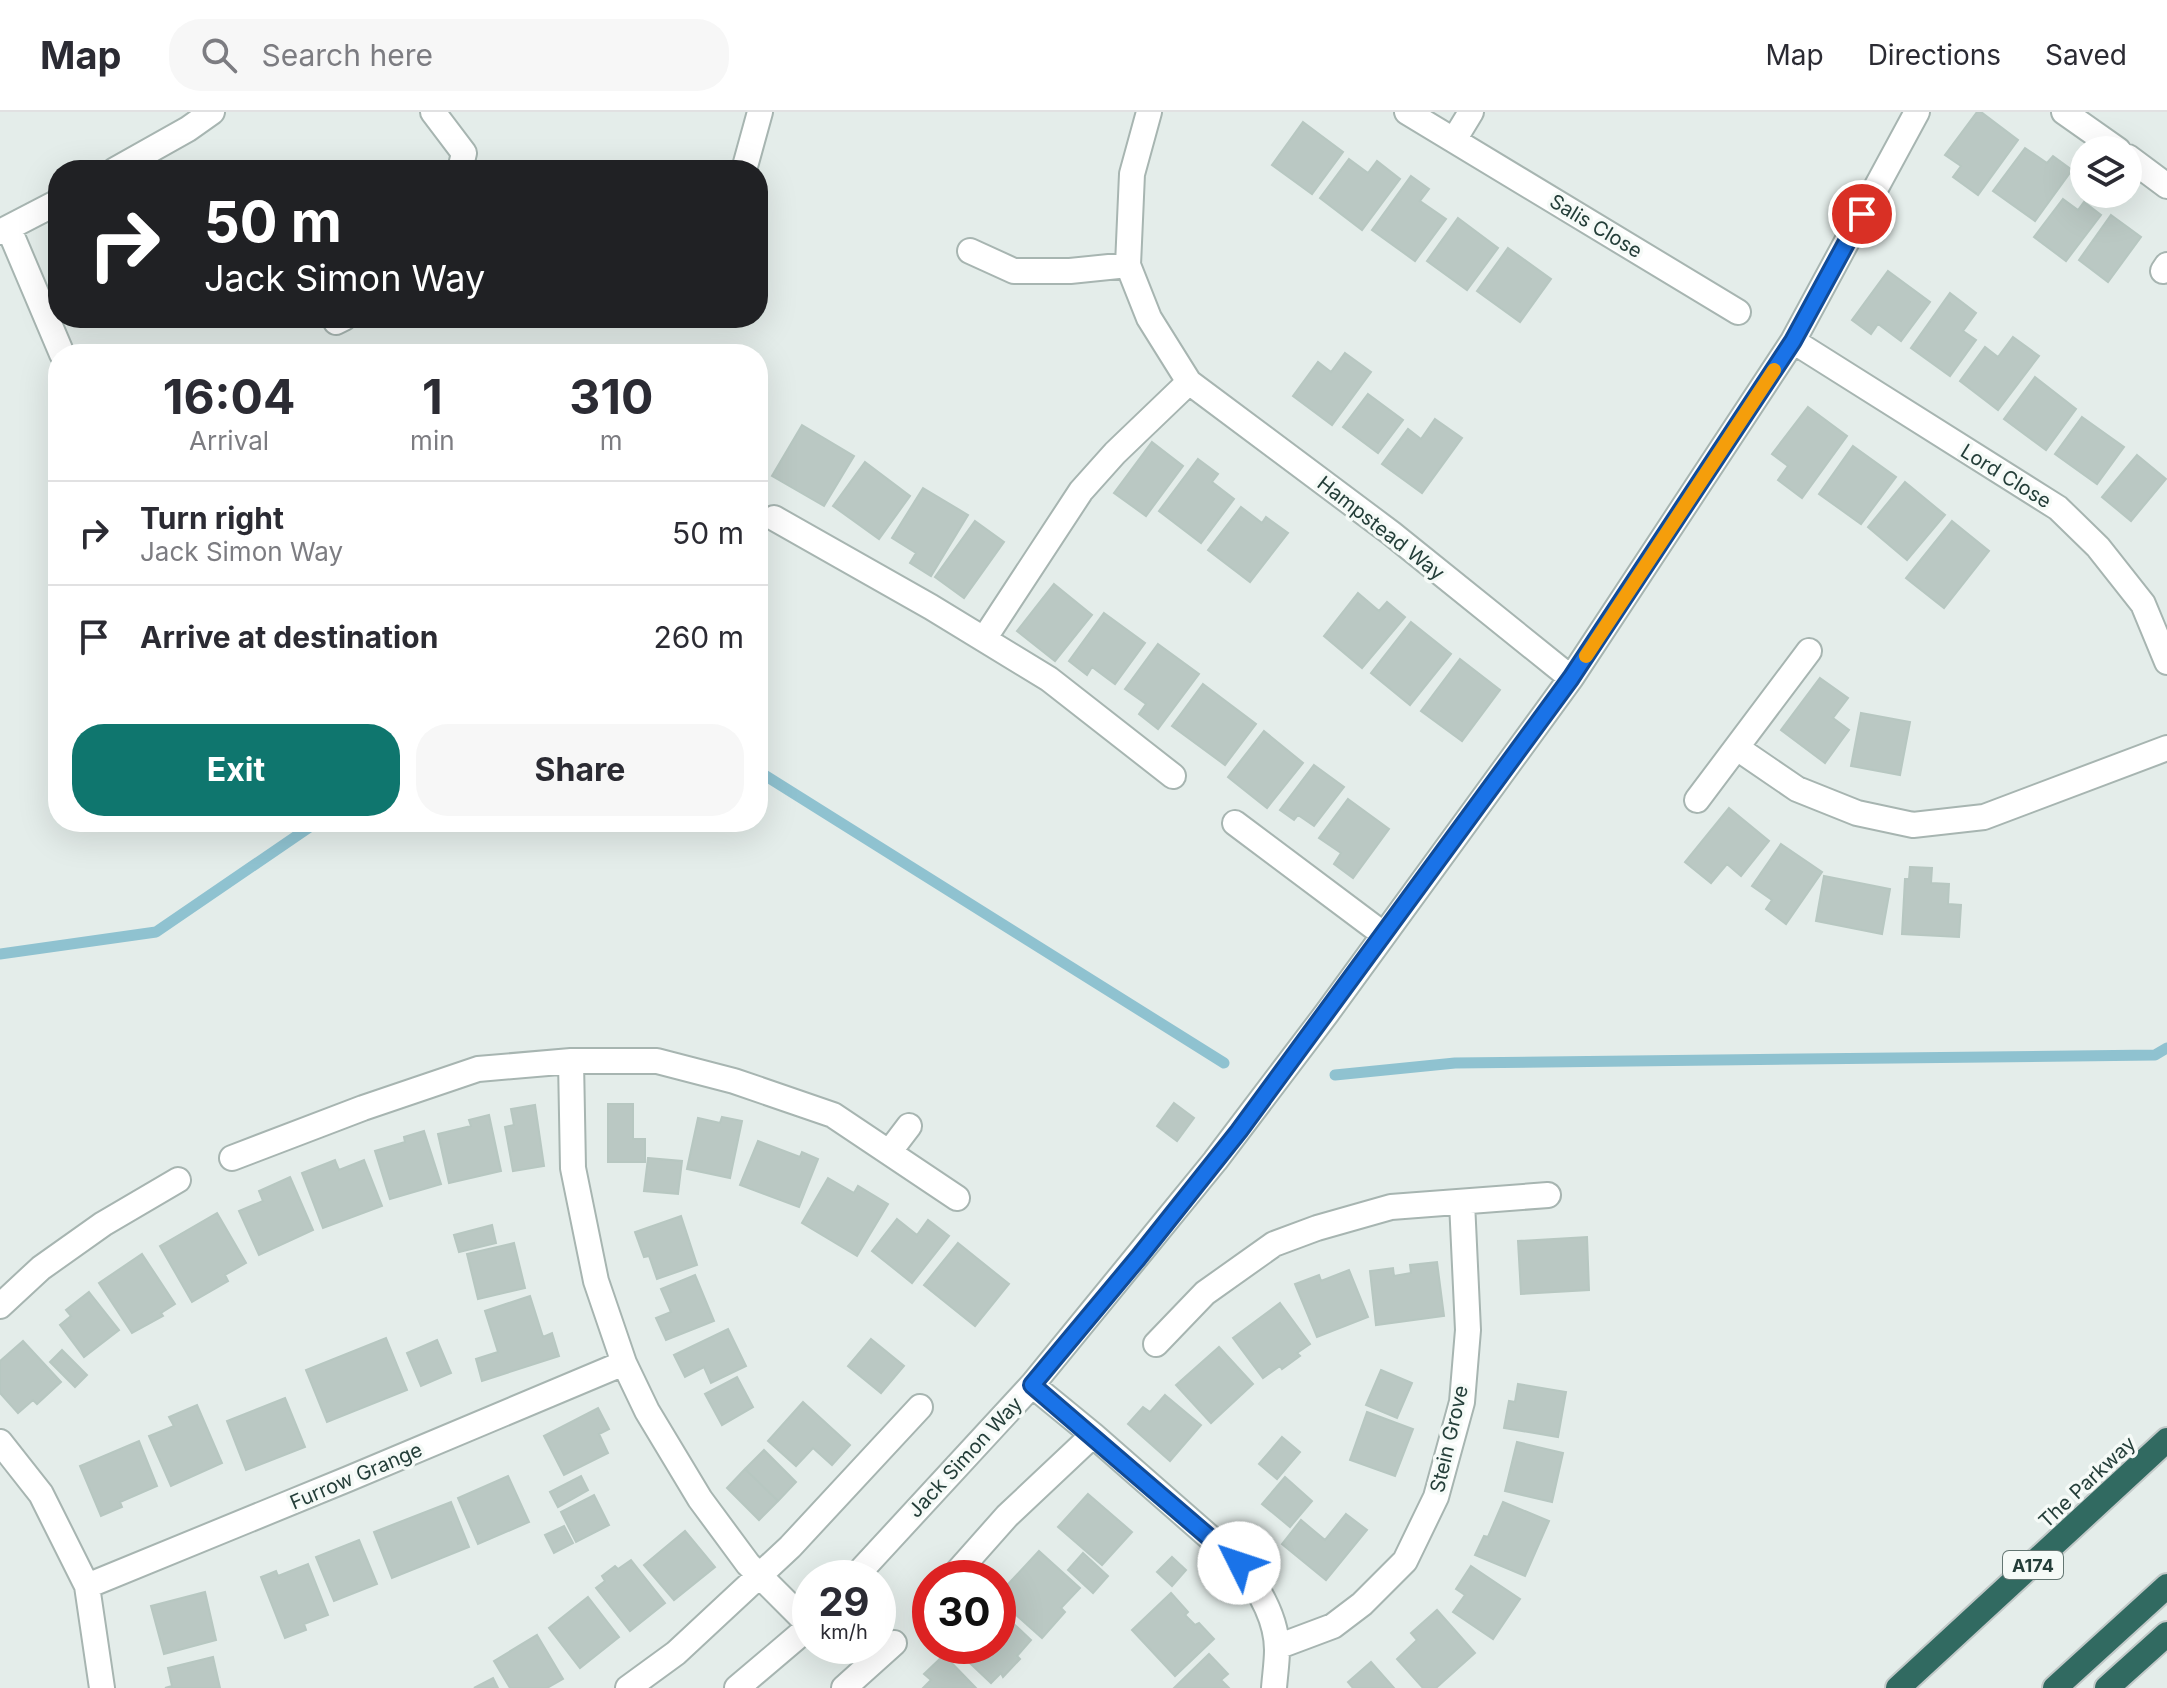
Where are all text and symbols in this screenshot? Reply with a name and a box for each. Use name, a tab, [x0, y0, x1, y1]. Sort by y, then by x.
search box	[169, 19, 729, 91]
text: Map	[40, 32, 121, 78]
icon: search	[197, 33, 241, 77]
text: Search here	[261, 37, 433, 73]
text: Map	[1765, 38, 1824, 72]
text: Directions	[1868, 38, 2001, 72]
text: Saved	[2045, 38, 2127, 72]
map controls	[2070, 136, 2142, 208]
button: layers	[2070, 136, 2142, 208]
pin	[1828, 180, 1896, 248]
text: 50 m	[204, 188, 342, 256]
street label: Salis Close	[1545, 189, 1647, 263]
icon: right	[72, 192, 176, 296]
icon: arrive	[1840, 192, 1884, 236]
text: Jack Simon Way	[204, 256, 485, 300]
text: 16:04	[163, 367, 295, 426]
text: 1	[422, 367, 443, 426]
text: 310	[569, 367, 653, 426]
text: Arrival	[189, 425, 269, 456]
text: min	[410, 425, 455, 456]
text: m	[600, 425, 623, 456]
street label: Lord Close	[1956, 439, 2056, 513]
street label: Hampstead Way	[1313, 471, 1449, 585]
text: Turn right	[140, 500, 284, 536]
icon: right	[72, 511, 116, 555]
text: 50 m	[672, 515, 744, 551]
text: Jack Simon Way	[140, 536, 343, 567]
icon: arrive	[72, 615, 116, 659]
text: Arrive at destination	[140, 619, 438, 655]
text: 260 m	[653, 619, 744, 655]
button: Exit	[72, 724, 400, 816]
button: Share	[416, 724, 744, 816]
street label: Stein Grove	[1425, 1383, 1473, 1495]
street label: Jack Simon Way	[903, 1392, 1027, 1522]
street label: The Parkway	[2034, 1431, 2140, 1533]
street label: Furrow Grange	[286, 1437, 426, 1515]
position arrow	[1197, 1521, 1281, 1605]
road number: A174	[2003, 1551, 2063, 1579]
speed limit sign: 30	[912, 1560, 1016, 1664]
text: 29	[818, 1577, 870, 1626]
text: km/h	[820, 1620, 868, 1644]

